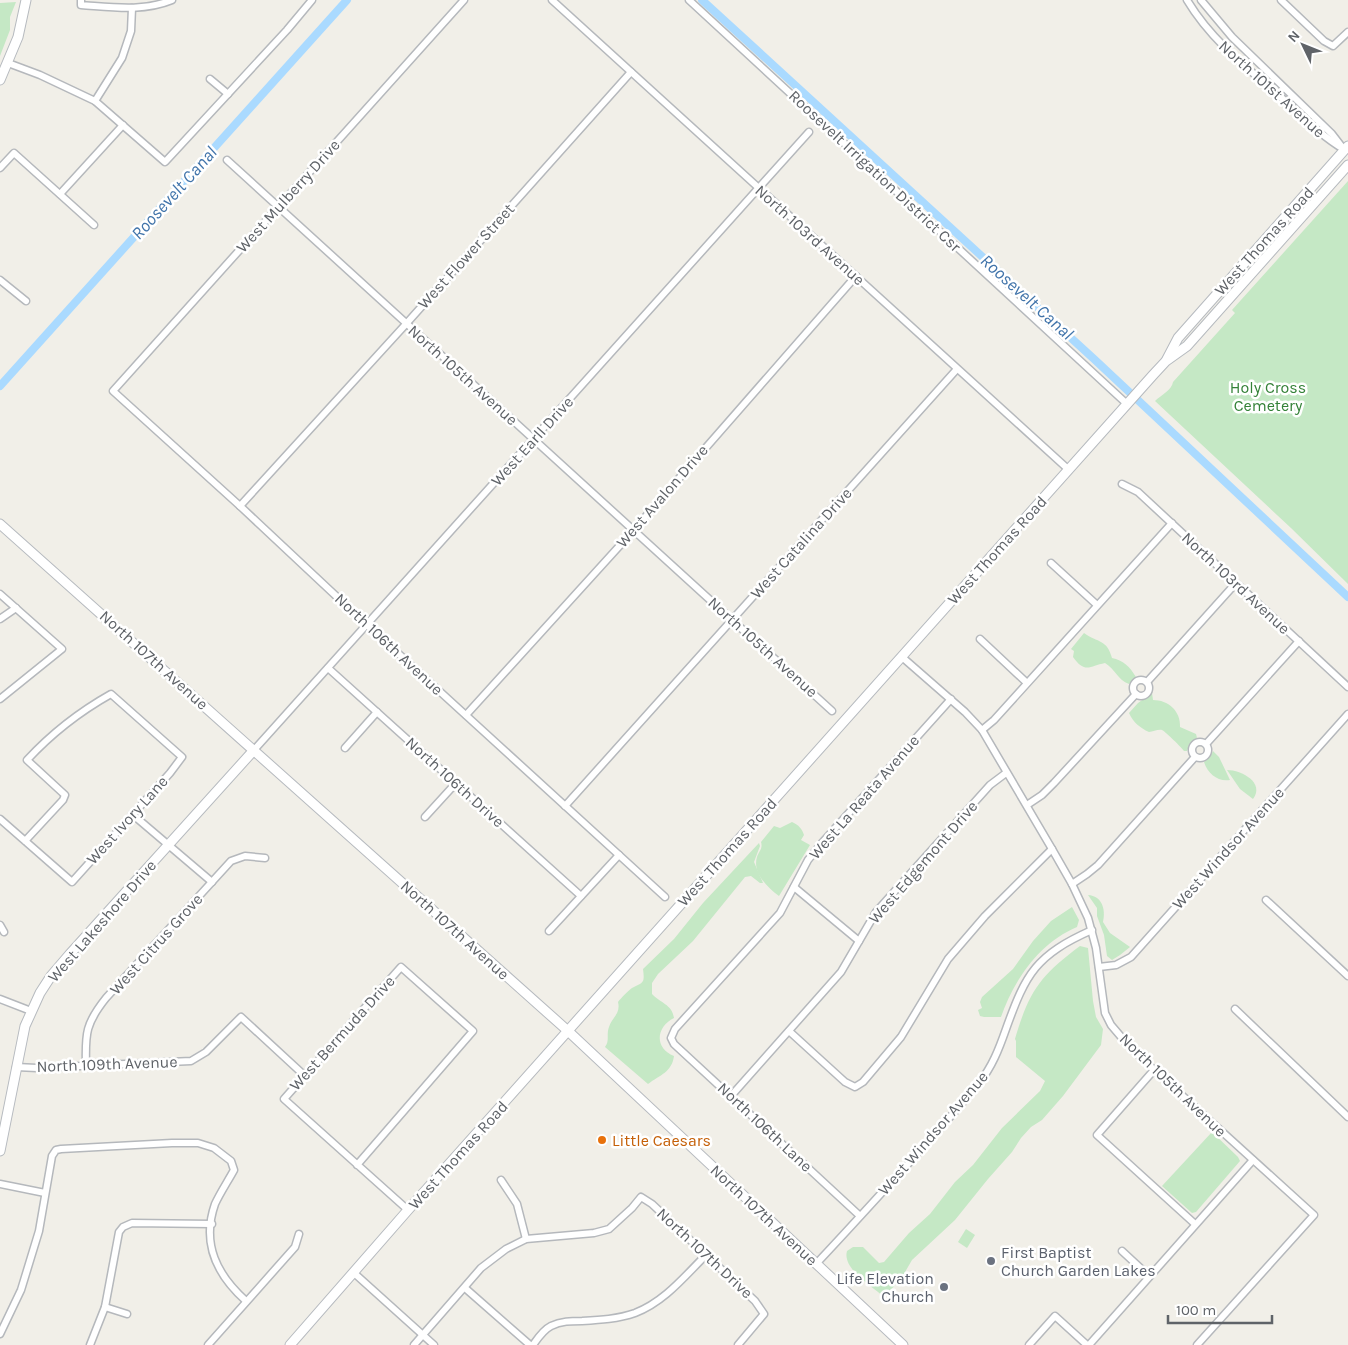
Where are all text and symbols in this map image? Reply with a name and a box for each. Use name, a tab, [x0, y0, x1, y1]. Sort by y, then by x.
north arrow	[1278, 20, 1328, 70]
street label: North 101st Avenue	[1215, 36, 1329, 142]
street label: Roosevelt Irrigation District Csr	[785, 86, 965, 256]
street label: West Mulberry Drive	[232, 135, 344, 257]
water label: Roosevelt Canal	[126, 142, 222, 244]
street label: North 103rd Avenue	[751, 181, 869, 289]
street label: West Thomas Road	[1210, 183, 1318, 299]
street label: West Flower Street	[414, 199, 518, 313]
water label: Roosevelt Canal	[976, 249, 1078, 345]
street label: North 105th Avenue	[404, 321, 522, 429]
park label: Holy Cross Cemetery	[1230, 378, 1306, 415]
street label: West Earll Drive	[487, 392, 577, 490]
street label: West Avalon Drive	[612, 441, 712, 551]
street label: West Catalina Drive	[746, 484, 856, 602]
street label: West Thomas Road	[943, 492, 1051, 608]
street label: North 103rd Avenue	[1178, 528, 1294, 638]
street label: North 106th Avenue	[331, 589, 447, 699]
street label: North 105th Avenue	[704, 593, 822, 701]
street label: North 107th Avenue	[96, 606, 212, 714]
street label: West La Reata Avenue	[805, 731, 923, 863]
street label: North 106th Drive	[402, 733, 508, 831]
street label: West Ivory Lane	[82, 772, 172, 868]
street label: West Windsor Avenue	[1168, 783, 1288, 913]
street label: West Thomas Road	[673, 794, 781, 910]
street label: West Edgemont Drive	[864, 797, 982, 927]
street label: West Lakeshore Drive	[44, 856, 160, 986]
street label: North 107th Avenue	[397, 876, 513, 984]
street label: West Citrus Grove	[106, 889, 206, 999]
street label: West Bermuda Drive	[285, 972, 399, 1094]
street label: North 105th Avenue	[1116, 1029, 1230, 1141]
street label: North 109th Avenue	[36, 1052, 178, 1076]
street label: West Windsor Avenue	[874, 1067, 992, 1199]
street label: North 106th Lane	[714, 1078, 816, 1176]
street label: West Thomas Road	[404, 1097, 512, 1213]
place label: Little Caesars	[612, 1131, 711, 1150]
marker: Little Caesars	[596, 1134, 608, 1146]
street label: North 107th Avenue	[707, 1161, 821, 1269]
street label: North 107th Drive	[653, 1204, 757, 1302]
place label: First Baptist Church Garden Lakes	[1001, 1243, 1156, 1280]
marker: First Baptist Church Garden Lakes	[985, 1255, 997, 1267]
place label: Life Elevation Church	[837, 1269, 934, 1306]
marker: Life Elevation Church	[938, 1281, 950, 1293]
scale bar	[1168, 1292, 1272, 1324]
text: 100 m	[1176, 1301, 1216, 1319]

